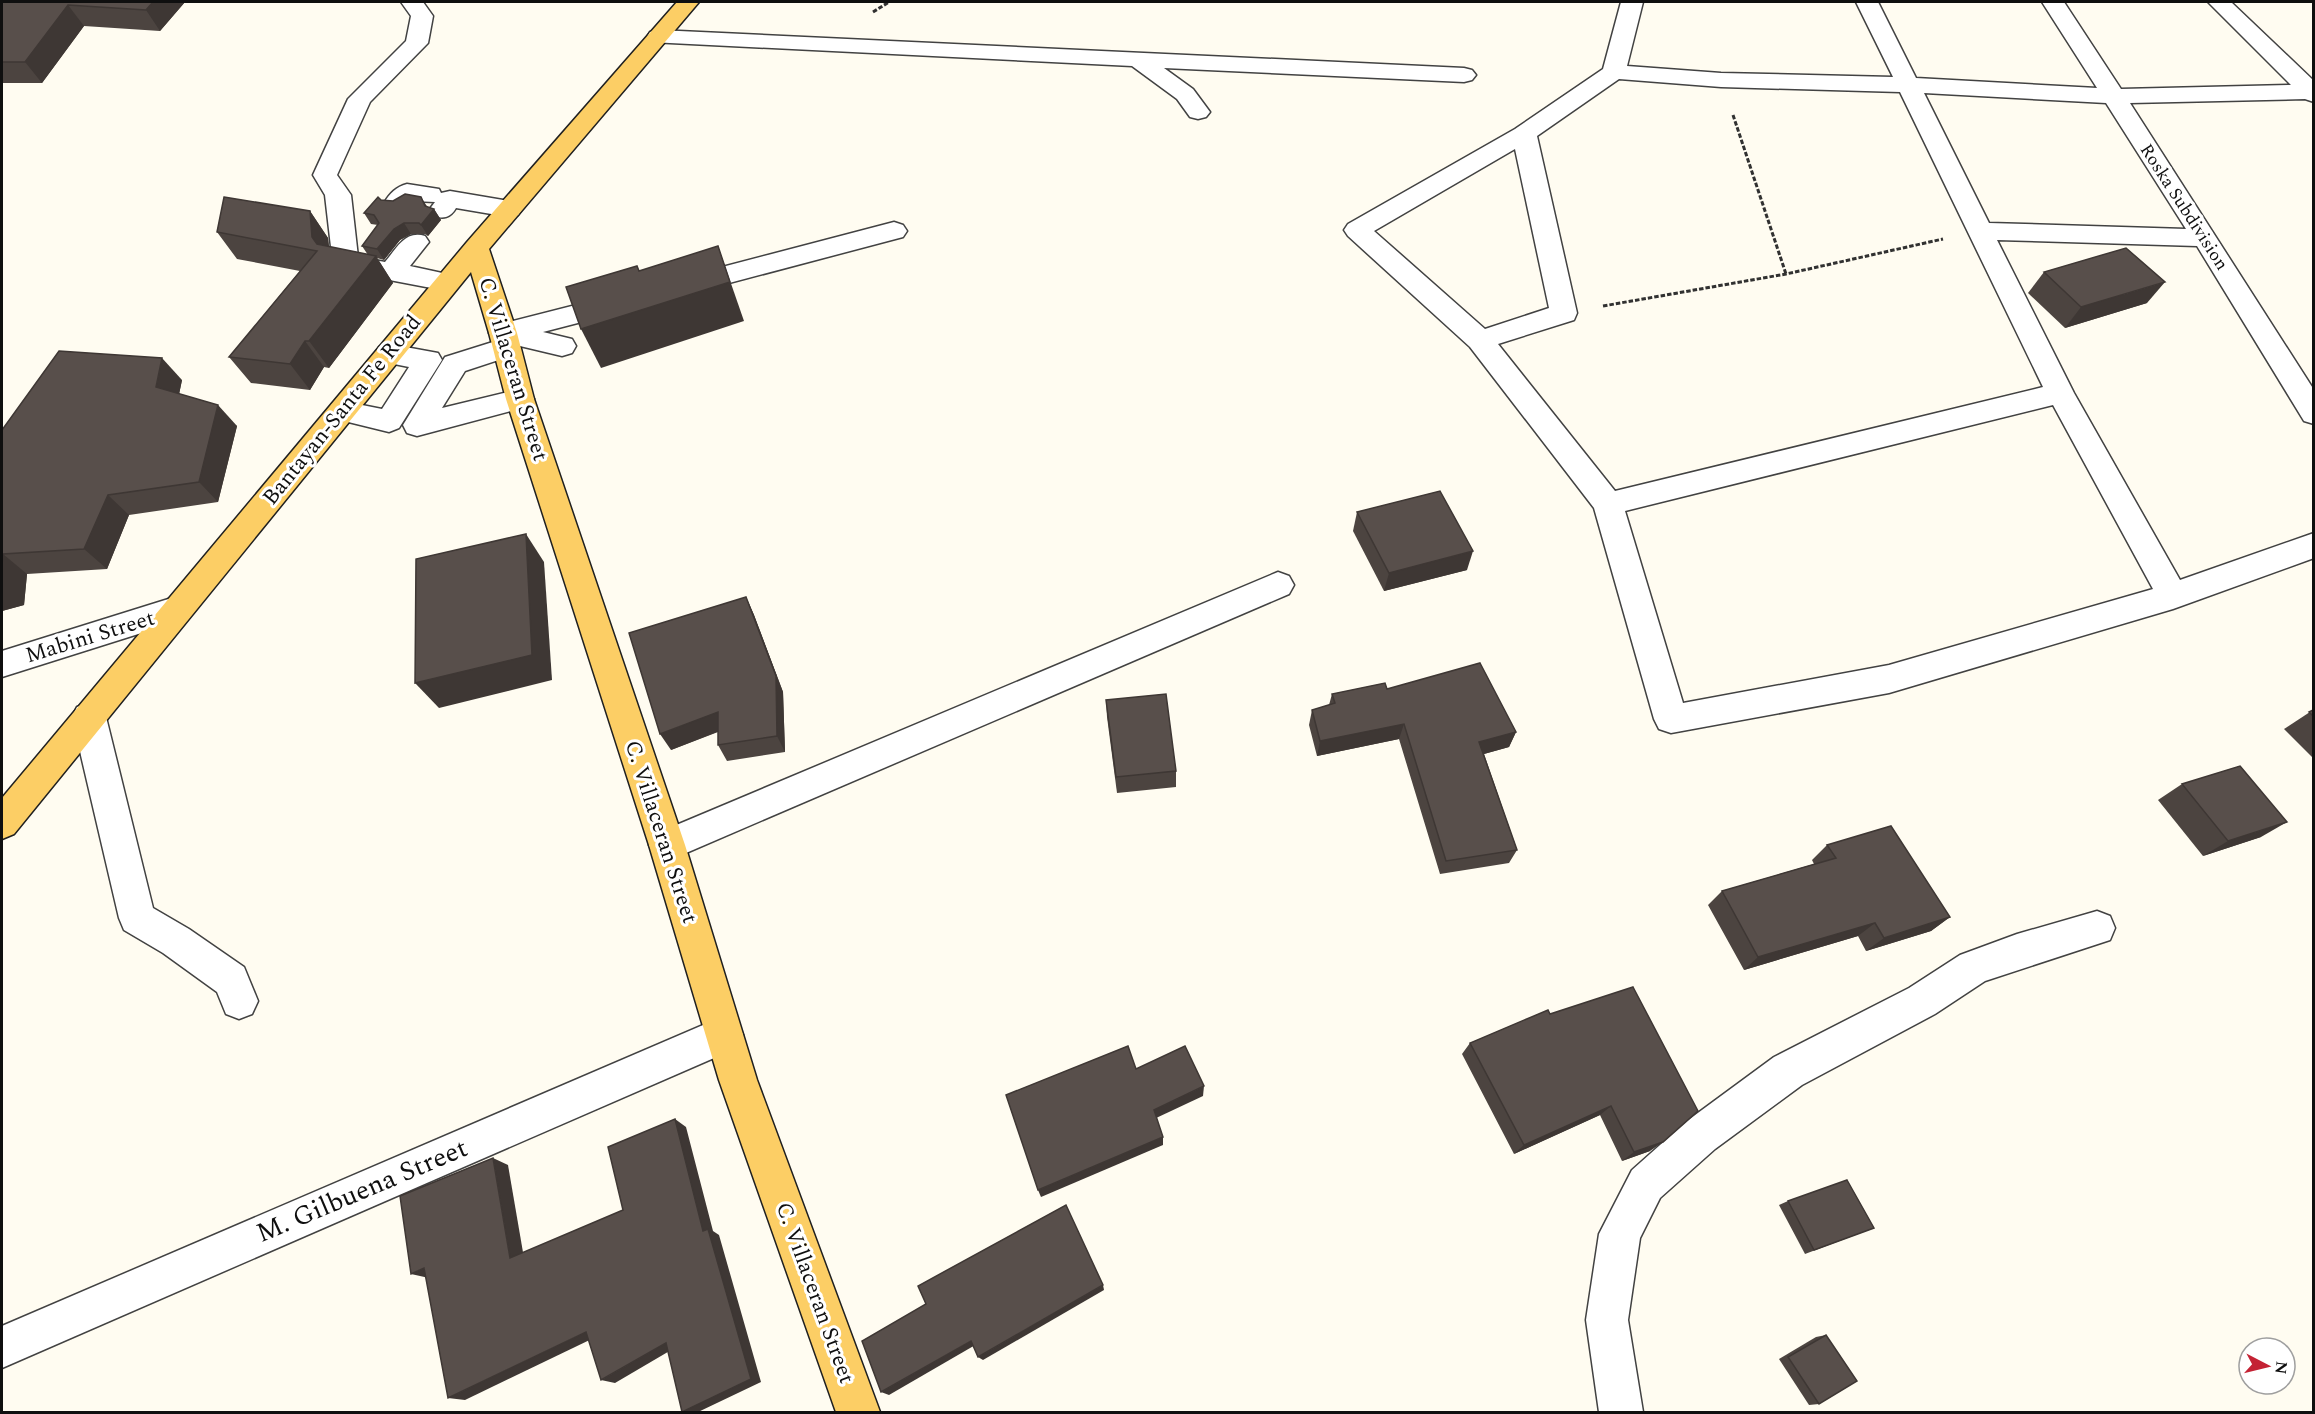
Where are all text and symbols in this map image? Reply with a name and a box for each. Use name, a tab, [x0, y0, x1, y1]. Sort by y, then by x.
street label: Roska Subdivision	[2133, 138, 2235, 276]
street label: C. Villaceran Street	[469, 273, 557, 465]
street label: Bantayan-Santa Fe Road	[255, 307, 429, 513]
street label: Mabini Street	[21, 602, 159, 672]
street label: C. Villaceran Street	[616, 736, 706, 928]
street label: M. Gilbuena Street	[250, 1127, 474, 1255]
street label: C. Villaceran Street	[767, 1198, 863, 1388]
north arrow	[2237, 1336, 2297, 1396]
text: N	[2268, 1360, 2294, 1376]

